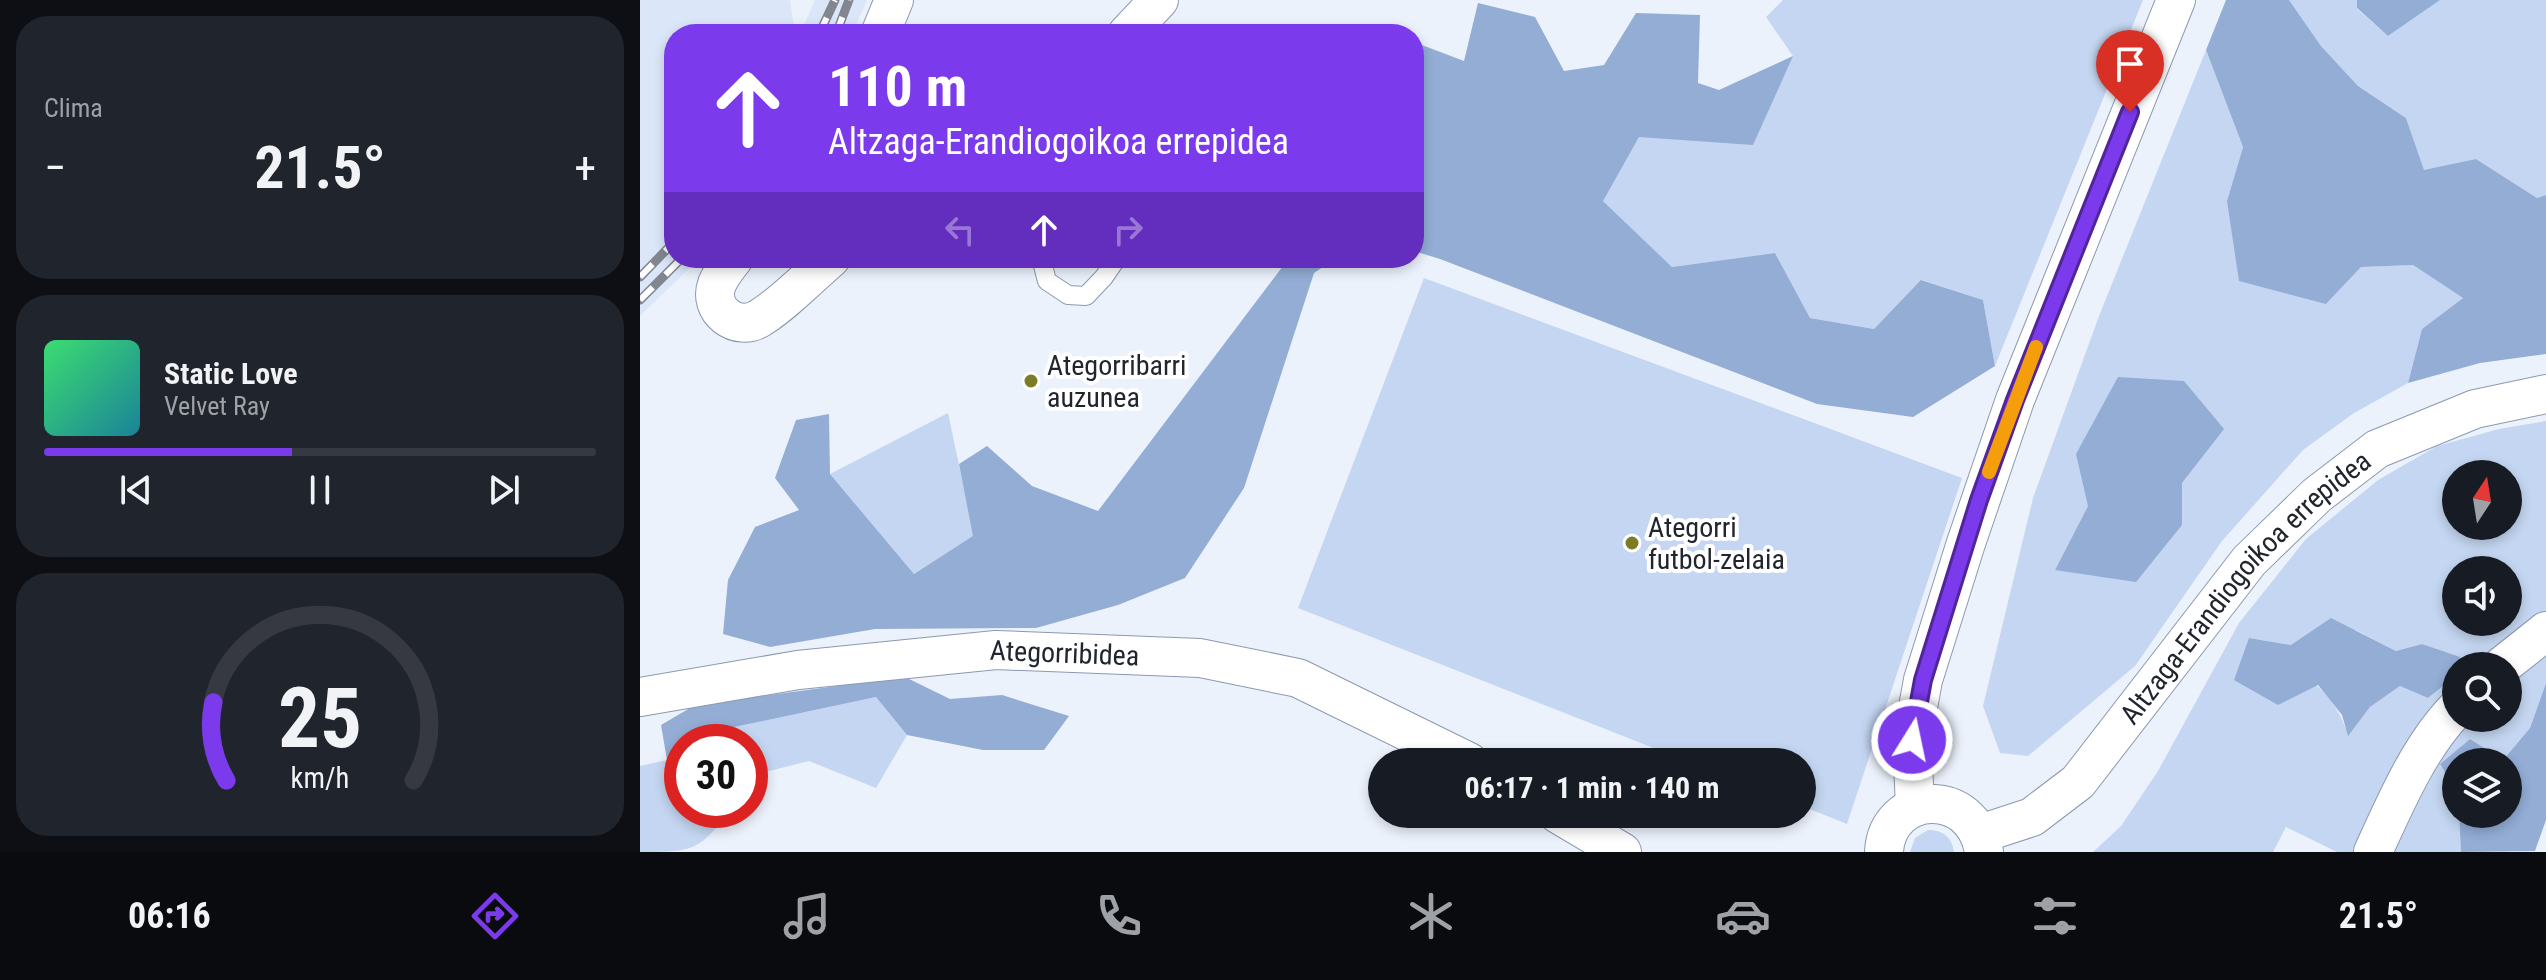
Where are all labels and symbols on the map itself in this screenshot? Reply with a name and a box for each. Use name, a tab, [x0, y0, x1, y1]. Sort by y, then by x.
pin	[2096, 30, 2164, 112]
place label: Ategorribarri auzunea	[1047, 349, 1186, 414]
marker: Ategorribarri auzunea	[1022, 372, 1040, 390]
street label: Altzaga-Erandiogoikoa errepidea	[2113, 444, 2377, 731]
north arrow	[2442, 460, 2522, 540]
place label: Ategorri futbol-zelaia	[1648, 511, 1785, 576]
marker: Ategorri futbol-zelaia	[1623, 534, 1641, 552]
street label: Ategorribidea	[989, 634, 1140, 673]
position arrow	[1870, 698, 1954, 782]
speed limit sign: 30	[664, 724, 768, 828]

